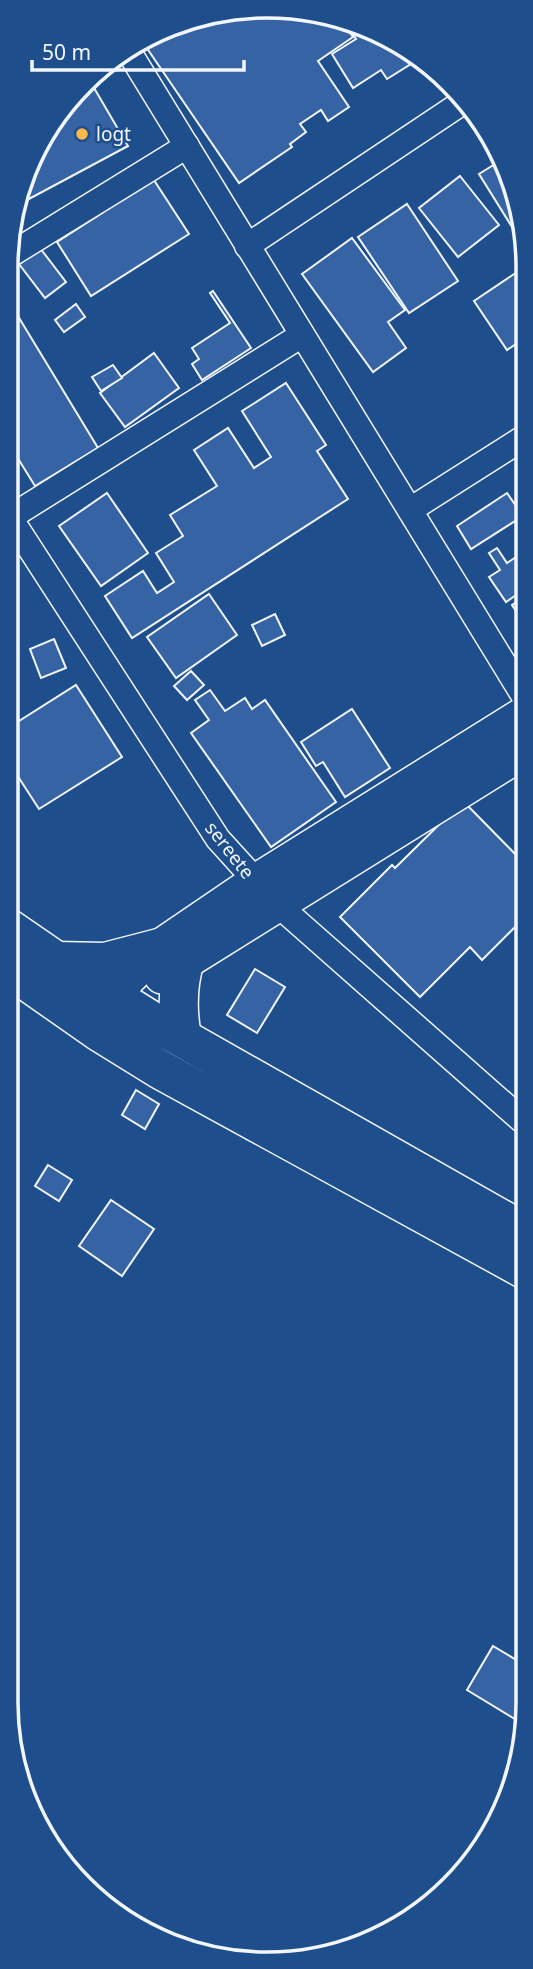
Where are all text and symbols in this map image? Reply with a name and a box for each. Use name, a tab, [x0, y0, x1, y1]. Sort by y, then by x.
scale bar	[32, 28, 243, 72]
text: 50 m	[42, 38, 91, 66]
place label: logt	[96, 121, 131, 147]
marker: logt	[74, 126, 90, 142]
street label: sereete	[199, 816, 261, 884]

